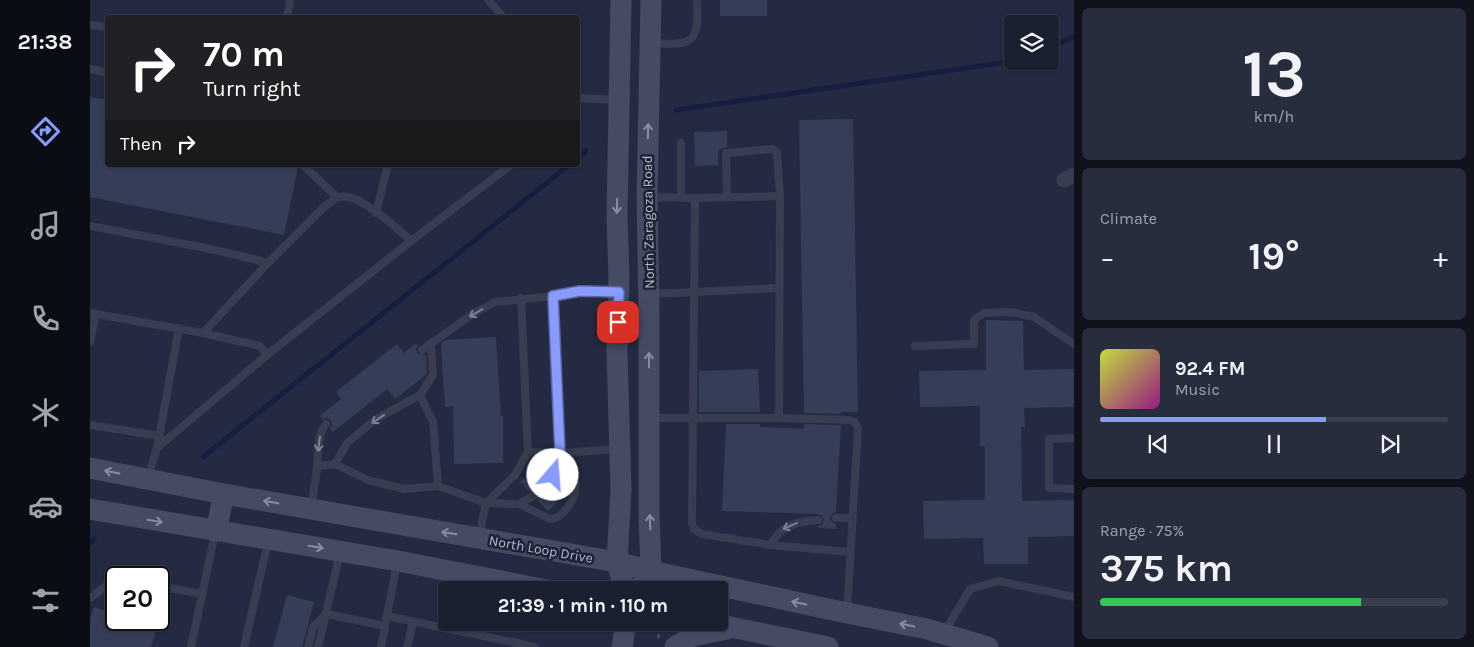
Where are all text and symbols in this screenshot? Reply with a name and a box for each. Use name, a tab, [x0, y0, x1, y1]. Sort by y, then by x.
map controls	[1004, 15, 1059, 70]
button: layers	[1004, 15, 1059, 70]
text: 21:38	[18, 29, 73, 55]
text: 70 m	[203, 34, 285, 75]
icon: right	[120, 35, 185, 100]
text: 13	[1242, 36, 1306, 112]
text: Turn right	[203, 76, 301, 102]
text: km/h	[1254, 107, 1294, 126]
icon: directions	[28, 114, 63, 149]
one-way arrow	[643, 123, 653, 140]
icon: right	[172, 130, 200, 158]
text: Then	[120, 133, 162, 155]
street label: North Zaragoza Road	[639, 155, 658, 289]
one-way arrow	[612, 198, 622, 214]
icon: music	[28, 208, 63, 243]
text: Climate	[1100, 209, 1157, 228]
text: 19°	[1248, 234, 1300, 279]
text: −	[1100, 241, 1115, 274]
text: +	[1433, 241, 1448, 274]
icon: phone	[28, 301, 63, 336]
pin	[597, 301, 639, 343]
one-way arrow	[469, 308, 483, 318]
icon: arrive	[604, 308, 632, 336]
one-way arrow	[644, 352, 654, 368]
text: 92.4 FM	[1175, 358, 1245, 380]
text: Music	[1175, 380, 1220, 399]
icon: climate	[28, 395, 63, 430]
one-way arrow	[371, 414, 385, 424]
icon: previous	[1144, 430, 1172, 458]
icon: pause	[1260, 430, 1288, 458]
icon: next	[1376, 430, 1404, 458]
one-way arrow	[314, 436, 324, 452]
position arrow	[526, 448, 578, 500]
one-way arrow	[104, 467, 120, 477]
icon: car	[28, 489, 63, 524]
one-way arrow	[264, 497, 280, 507]
one-way arrow	[645, 515, 654, 531]
one-way arrow	[147, 516, 163, 526]
one-way arrow	[783, 521, 798, 531]
text: Range · 75%	[1100, 521, 1184, 540]
one-way arrow	[441, 528, 457, 538]
street label: North Loop Drive	[488, 532, 594, 567]
one-way arrow	[308, 543, 324, 553]
text: 375 km	[1100, 546, 1233, 591]
speed limit sign: 20	[105, 566, 170, 631]
icon: filters	[28, 583, 63, 618]
text: 21:39 · 1 min · 110 m	[498, 595, 668, 617]
one-way arrow	[792, 598, 808, 607]
one-way arrow	[900, 620, 916, 629]

